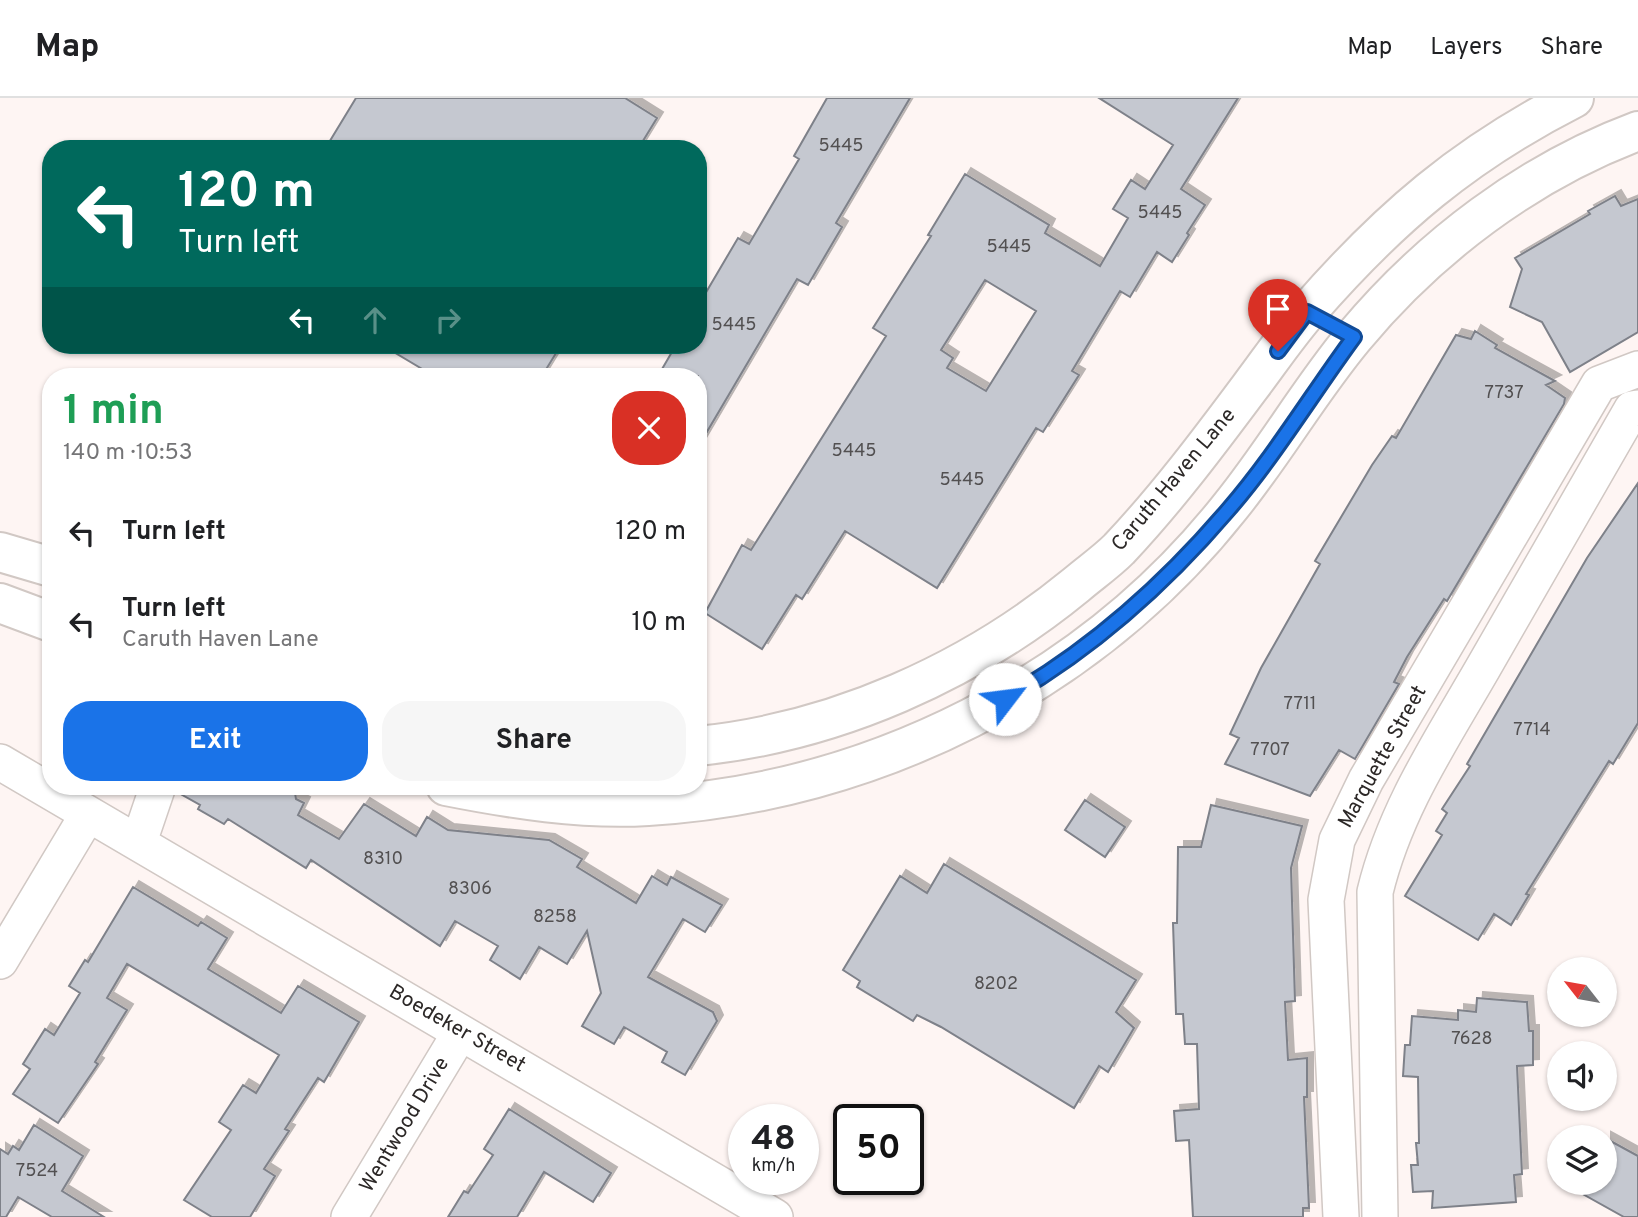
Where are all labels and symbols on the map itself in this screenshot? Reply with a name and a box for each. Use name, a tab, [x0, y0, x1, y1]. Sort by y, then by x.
house number: 5445	[818, 135, 864, 158]
house number: 5445	[1137, 202, 1183, 225]
house number: 5445	[986, 236, 1032, 259]
pin	[1248, 279, 1308, 351]
house number: 5445	[711, 314, 757, 337]
house number: 7737	[1484, 382, 1524, 405]
street label: Caruth Haven Lane	[1106, 403, 1242, 557]
house number: 5445	[831, 440, 877, 463]
house number: 5445	[939, 469, 985, 492]
position arrow	[968, 662, 1042, 736]
street label: Marquette Street	[1333, 681, 1433, 833]
house number: 7711	[1283, 693, 1317, 716]
house number: 7714	[1513, 719, 1551, 742]
house number: 7707	[1250, 739, 1290, 762]
house number: 8310	[363, 848, 403, 871]
house number: 8306	[448, 878, 492, 901]
house number: 8258	[533, 906, 577, 929]
north arrow	[1547, 957, 1617, 1027]
house number: 8202	[974, 973, 1018, 996]
street label: Boedeker Street	[384, 979, 530, 1079]
house number: 7628	[1451, 1028, 1493, 1051]
street label: Wentwood Drive	[354, 1052, 456, 1198]
speed limit sign: 50	[833, 1104, 924, 1195]
house number: 7524	[16, 1160, 58, 1183]

